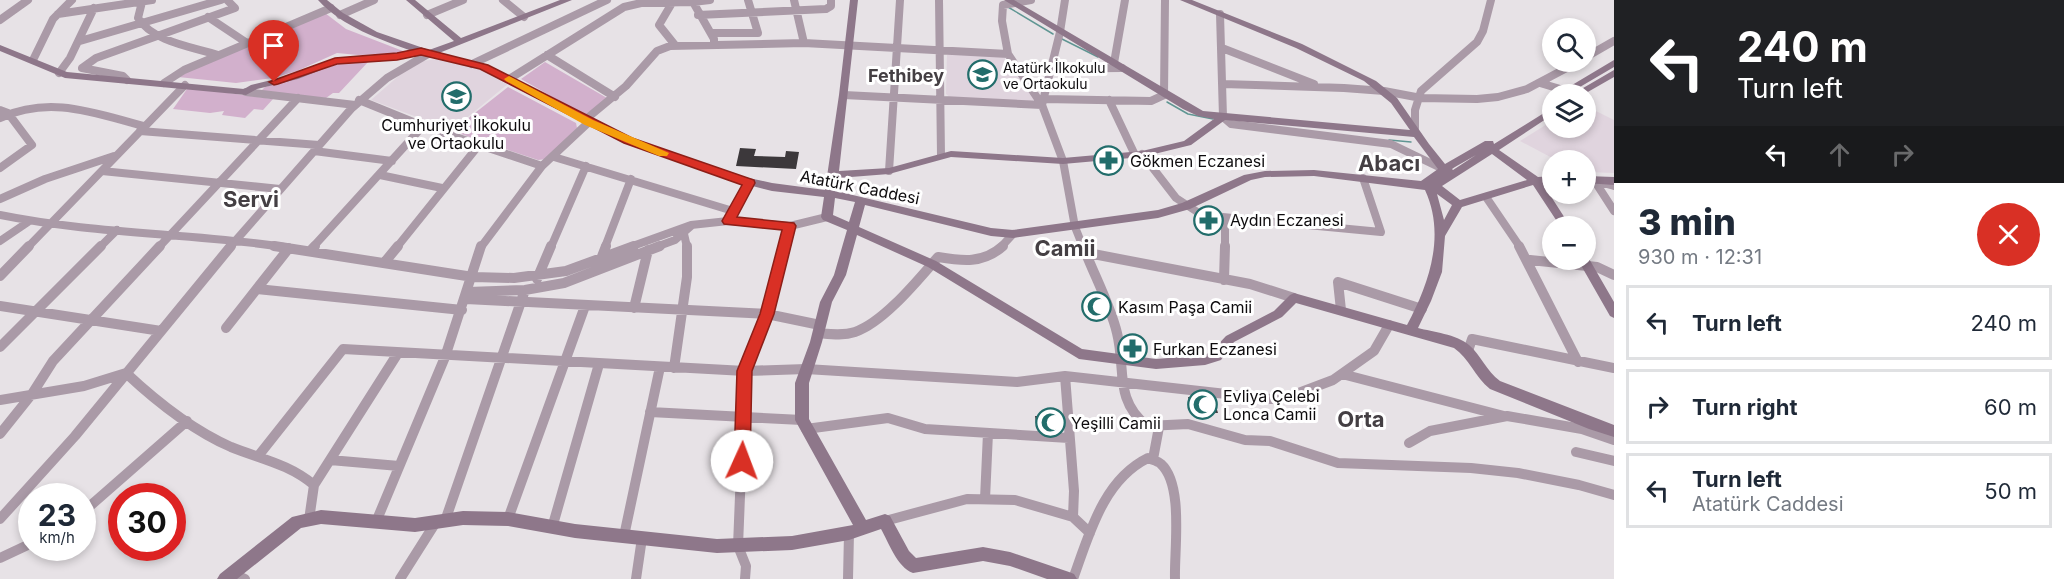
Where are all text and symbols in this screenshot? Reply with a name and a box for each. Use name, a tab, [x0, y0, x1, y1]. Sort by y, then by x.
map controls	[1542, 18, 1596, 270]
button: search	[1542, 18, 1596, 72]
pin	[248, 20, 299, 82]
text: 240 m	[1737, 21, 1868, 72]
icon: left	[1638, 24, 1716, 102]
icon: arrive	[257, 29, 290, 62]
school or university icon: Atatürk İlkokulu ve Ortaokulu	[966, 59, 998, 91]
place label: Atatürk İlkokulu ve Ortaokulu	[1003, 59, 1105, 92]
district label: Fethibey	[868, 65, 944, 86]
text: Turn left	[1737, 72, 1843, 105]
school or university icon: Cumhuriyet İlkokulu ve Ortaokulu	[440, 81, 472, 113]
button: layers	[1542, 84, 1596, 138]
place label: Cumhuriyet İlkokulu ve Ortaokulu	[381, 115, 531, 153]
icon: left	[1760, 138, 1793, 171]
icon: ahead	[1823, 138, 1856, 171]
icon: right	[1886, 138, 1919, 171]
pharmacy icon: Gökmen Eczanesi	[1093, 145, 1125, 177]
district label: Abacı	[1358, 150, 1420, 176]
button: +	[1542, 150, 1596, 204]
place label: Gökmen Eczanesi	[1130, 151, 1265, 171]
street label: Atatürk Caddesi	[799, 166, 921, 208]
district label: Servi	[223, 186, 279, 212]
text: 3 min	[1638, 200, 1736, 244]
button: close	[1977, 203, 2040, 266]
pharmacy icon: Aydın Eczanesi	[1193, 204, 1225, 236]
place label: Aydın Eczanesi	[1230, 210, 1344, 230]
button: −	[1542, 216, 1596, 270]
district label: Camii	[1034, 235, 1096, 261]
text: 930 m · 12:31	[1638, 245, 1762, 269]
mosque icon: Kasım Paşa Camii	[1081, 291, 1113, 323]
place label: Kasım Paşa Camii	[1118, 297, 1252, 317]
icon: left	[1641, 306, 1674, 339]
text: Turn left	[1692, 310, 1782, 336]
text: 240 m	[1970, 310, 2037, 336]
pharmacy icon: Furkan Eczanesi	[1116, 333, 1148, 365]
place label: Furkan Eczanesi	[1153, 339, 1277, 359]
place label: Evliya Çelebi Lonca Camii	[1223, 386, 1320, 424]
mosque icon: Evliya Çelebi Lonca Camii	[1186, 389, 1218, 421]
icon: right	[1641, 390, 1674, 423]
text: Turn right	[1692, 394, 1798, 420]
text: 60 m	[1984, 394, 2037, 420]
district label: Orta	[1337, 406, 1385, 432]
mosque icon: Yeşilli Camii	[1034, 407, 1066, 439]
place label: Yeşilli Camii	[1071, 413, 1161, 433]
position arrow	[710, 429, 774, 493]
text: Turn left	[1692, 466, 1782, 492]
icon: left	[1641, 474, 1674, 507]
text: 50 m	[1984, 478, 2037, 504]
speed limit sign: 30	[108, 483, 186, 561]
text: Atatürk Caddesi	[1692, 492, 1843, 516]
text: 23	[38, 497, 76, 533]
text: km/h	[39, 528, 75, 547]

